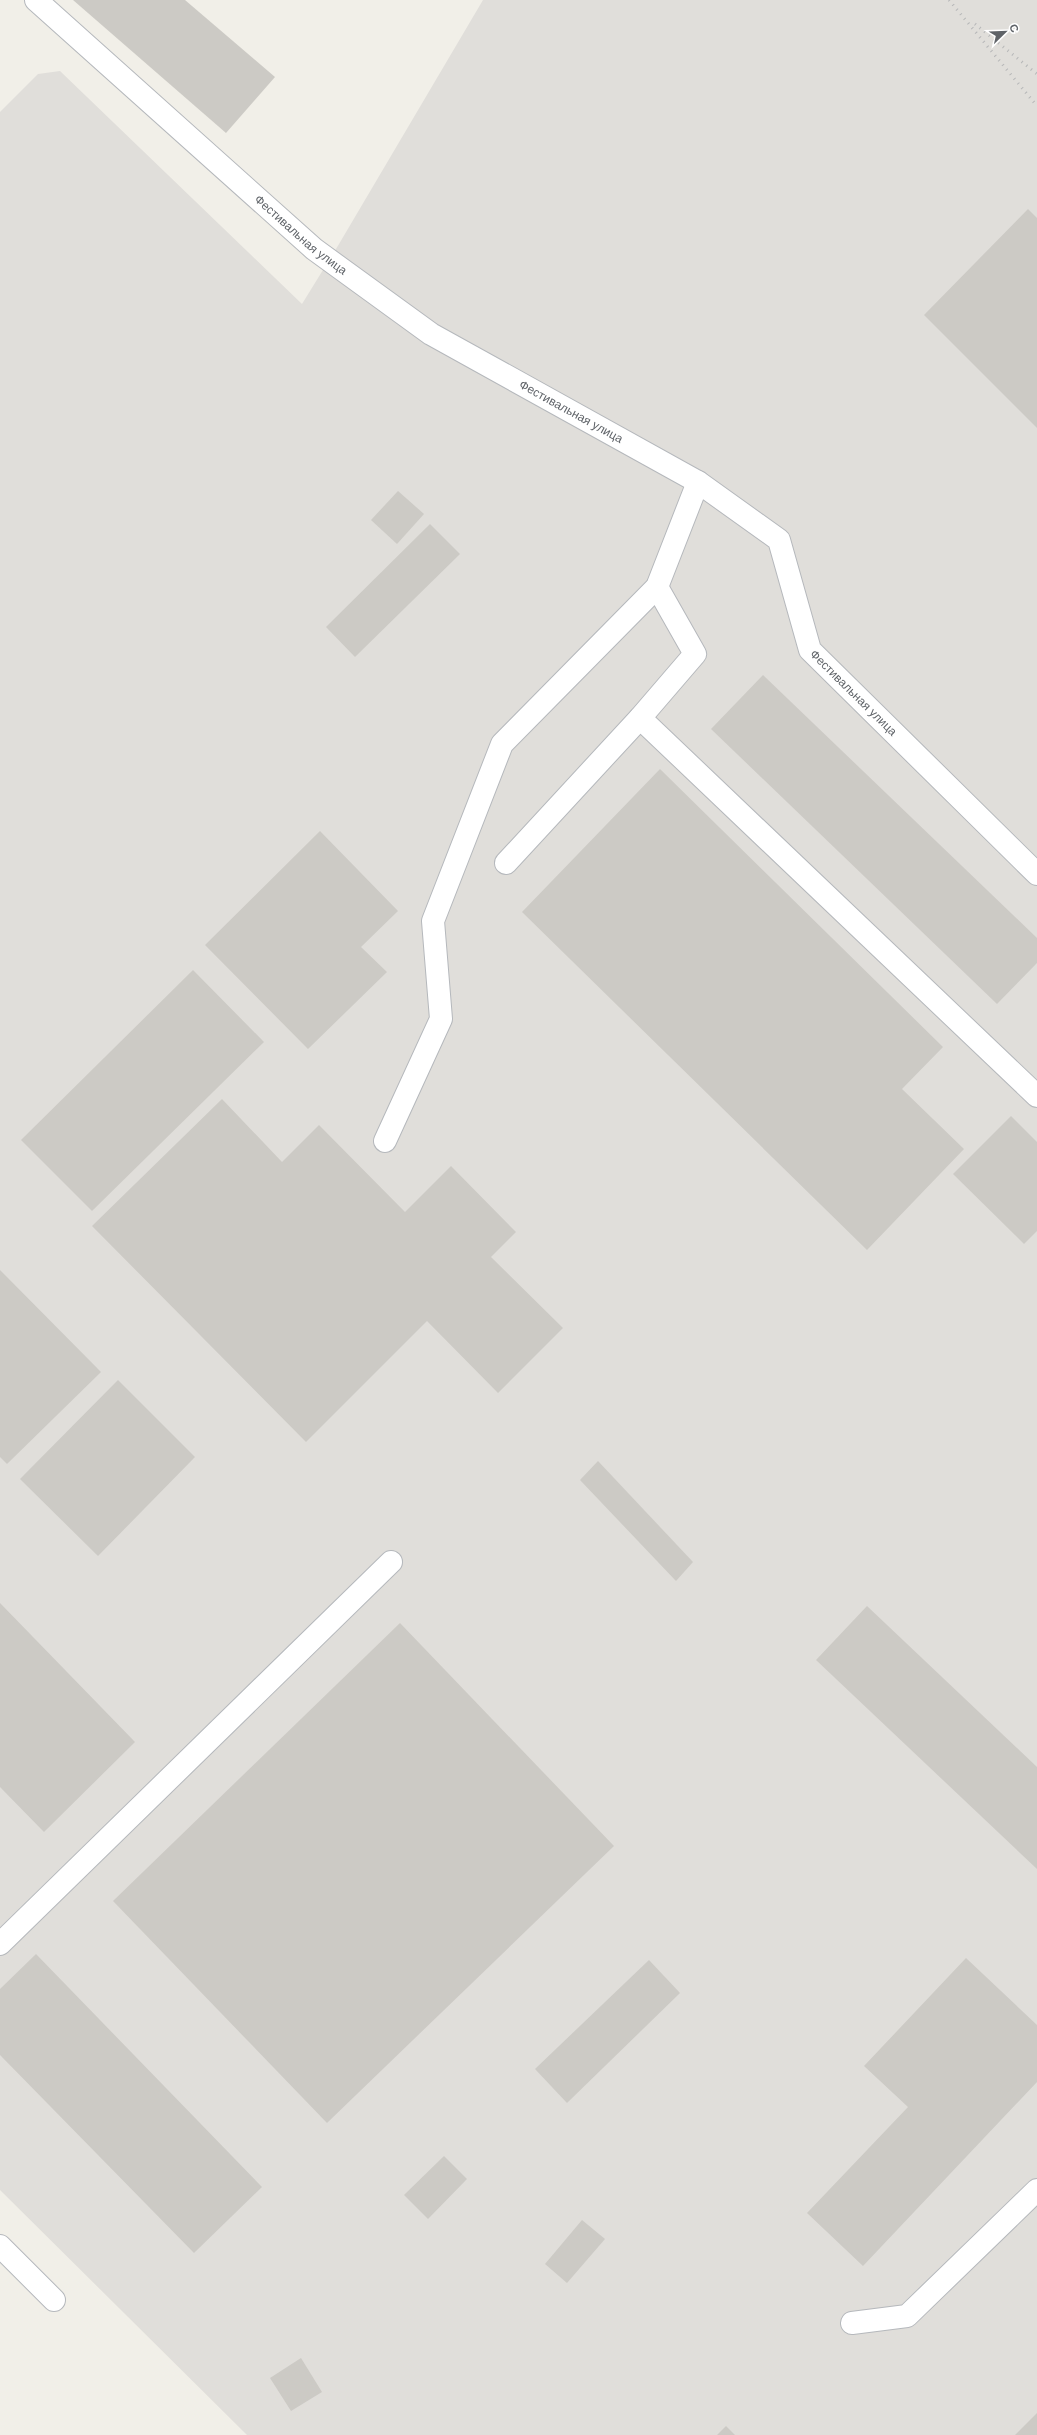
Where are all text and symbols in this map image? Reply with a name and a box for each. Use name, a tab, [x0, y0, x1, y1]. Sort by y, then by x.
north arrow	[985, 12, 1025, 52]
text: С	[1007, 22, 1021, 34]
street label: Фестивальная улица	[252, 192, 350, 278]
street label: Фестивальная улица	[517, 377, 626, 446]
street label: Фестивальная улица	[807, 647, 900, 739]

